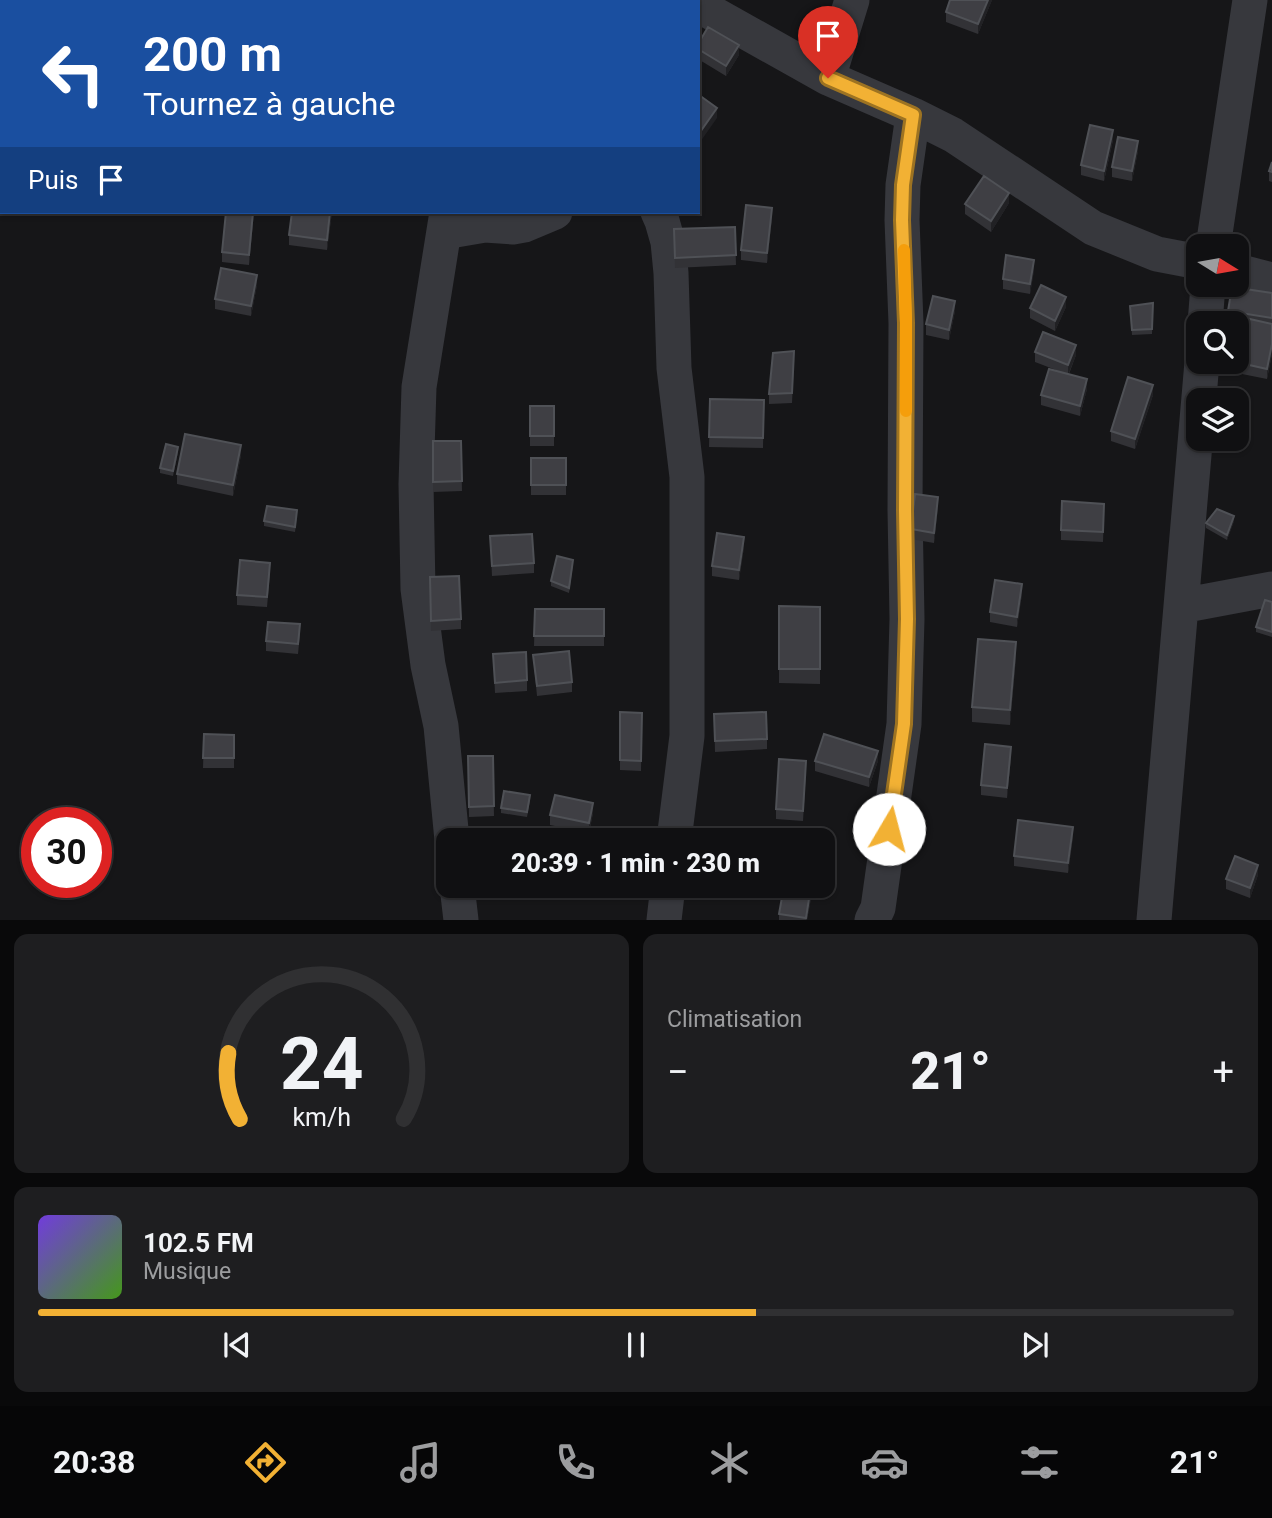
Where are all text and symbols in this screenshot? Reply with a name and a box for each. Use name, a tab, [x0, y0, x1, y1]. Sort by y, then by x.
pin	[798, 6, 858, 78]
icon: arrive	[809, 17, 847, 55]
text: 200 m	[143, 26, 282, 83]
icon: left	[28, 28, 119, 119]
text: Tournez à gauche	[143, 85, 395, 123]
icon: arrive	[92, 161, 130, 199]
text: Puis	[28, 165, 78, 195]
north arrow	[1186, 234, 1250, 298]
map controls	[1186, 234, 1249, 451]
button: search	[1186, 311, 1249, 374]
button: layers	[1186, 388, 1249, 451]
position arrow	[852, 792, 926, 866]
speed limit sign: 30	[21, 807, 112, 898]
text: 20:39 · 1 min · 230 m	[511, 848, 760, 878]
text: Climatisation	[667, 1006, 802, 1033]
text: 24	[280, 1022, 363, 1108]
text: 21°	[910, 1041, 991, 1102]
text: −	[667, 1050, 689, 1094]
text: +	[1212, 1050, 1234, 1094]
text: km/h	[292, 1103, 351, 1132]
text: 102.5 FM	[143, 1228, 254, 1258]
text: Musique	[143, 1258, 231, 1285]
icon: previous	[218, 1326, 256, 1364]
icon: pause	[617, 1326, 655, 1364]
icon: next	[1016, 1326, 1054, 1364]
icon: directions	[241, 1438, 290, 1487]
icon: music	[396, 1438, 445, 1487]
icon: phone	[551, 1438, 600, 1487]
icon: climate	[705, 1438, 754, 1487]
icon: car	[860, 1438, 909, 1487]
icon: filters	[1015, 1438, 1064, 1487]
text: 20:38	[53, 1443, 135, 1481]
text: 21°	[1170, 1443, 1219, 1481]

